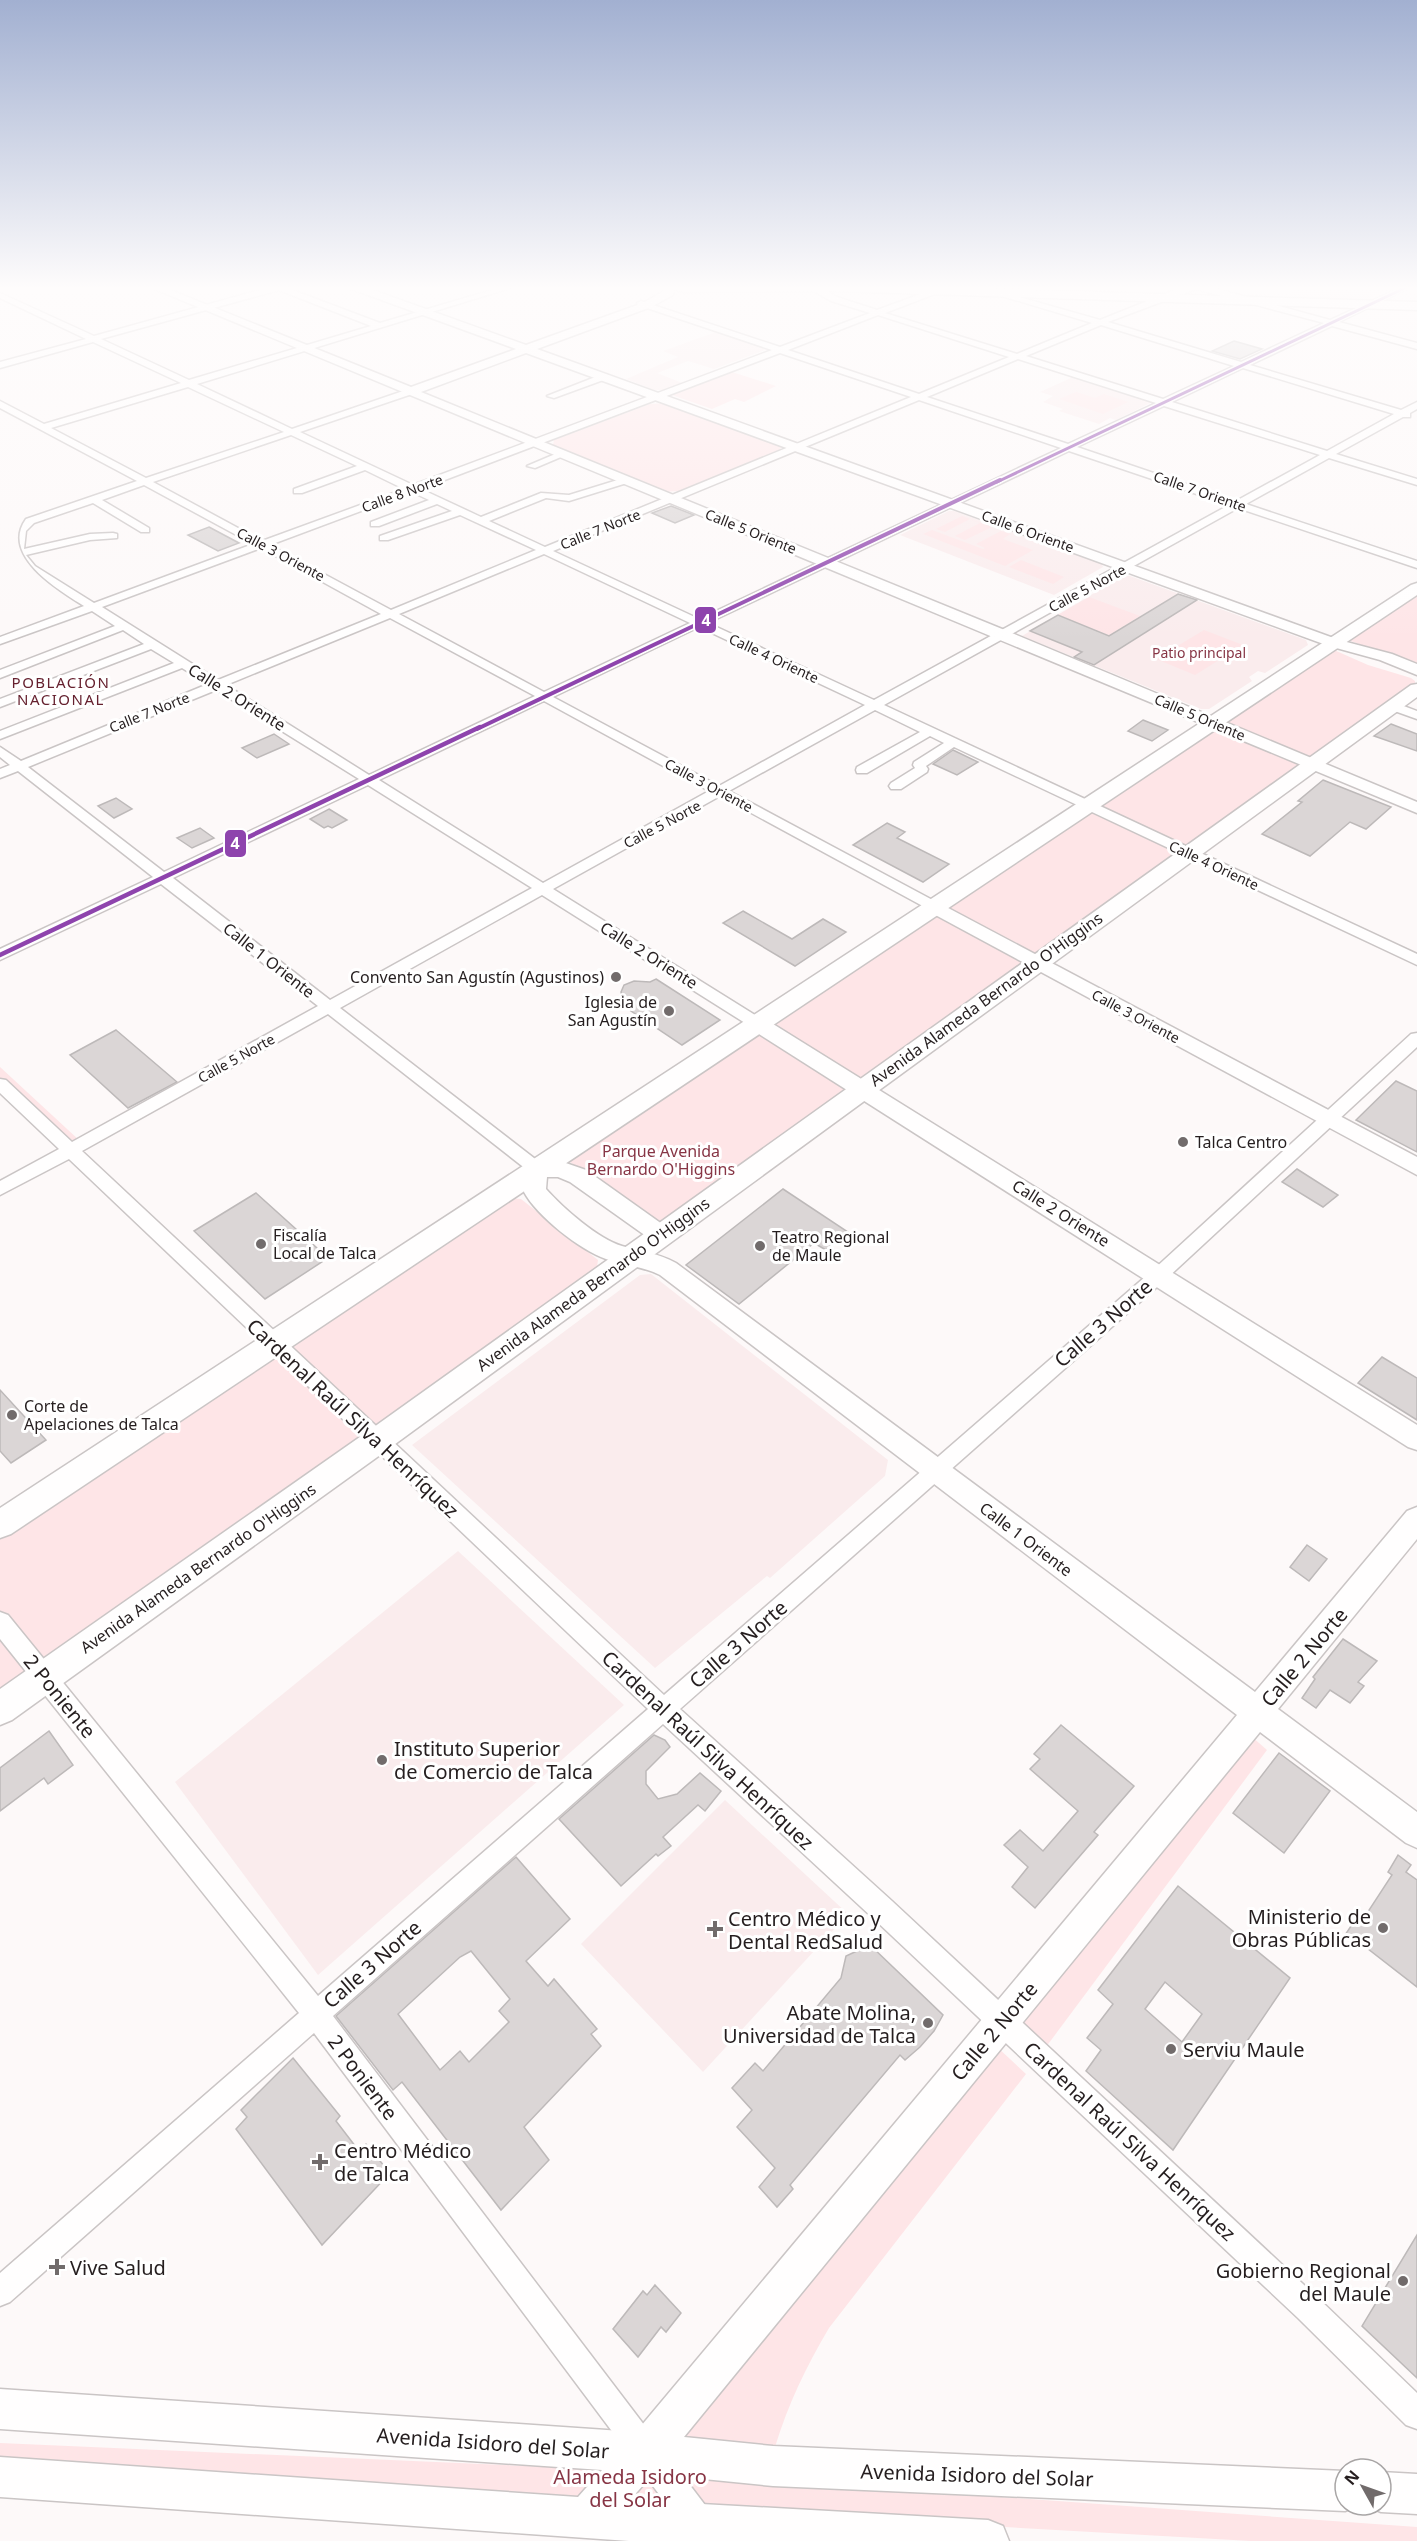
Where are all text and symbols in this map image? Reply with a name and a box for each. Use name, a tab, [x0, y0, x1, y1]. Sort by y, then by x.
street label: Calle 7 Oriente	[1151, 466, 1249, 516]
street label: Calle 8 Norte	[359, 470, 445, 516]
street label: Calle 7 Norte	[557, 504, 643, 554]
street label: Calle 5 Oriente	[703, 504, 800, 558]
street label: Calle 6 Oriente	[979, 505, 1077, 557]
street label: Calle 3 Oriente	[234, 523, 328, 585]
street label: Calle 5 Norte	[1045, 560, 1129, 616]
line badge: 4	[694, 606, 717, 634]
text: 4	[701, 609, 711, 631]
street label: Calle 4 Oriente	[726, 629, 822, 687]
park label: Patio principal	[1152, 643, 1246, 662]
street label: Calle 2 Oriente	[184, 658, 290, 736]
district label: POBLACIÓN NACIONAL	[12, 672, 110, 709]
street label: Calle 7 Norte	[106, 687, 192, 737]
street label: Calle 5 Oriente	[1152, 689, 1248, 745]
street label: Calle 3 Oriente	[662, 754, 756, 816]
street label: Calle 5 Norte	[620, 796, 704, 852]
line badge: 4	[224, 829, 247, 858]
text: 4	[230, 832, 240, 854]
street label: Calle 4 Oriente	[1166, 836, 1262, 894]
street label: Avenida Alameda Bernardo O'Higgins	[865, 907, 1107, 1091]
street label: Calle 2 Oriente	[596, 916, 702, 994]
street label: Calle 1 Oriente	[219, 917, 319, 1003]
place label: Convento San Agustín (Agustinos)	[350, 966, 604, 988]
marker: Convento San Agustín (Agustinos)	[609, 970, 623, 984]
street label: Calle 3 Oriente	[1089, 985, 1183, 1047]
place label: Iglesia de San Agustín	[568, 991, 657, 1031]
marker: Iglesia de San Agustín	[662, 1004, 676, 1018]
street label: Calle 5 Norte	[194, 1029, 278, 1087]
place label: Talca Centro	[1195, 1131, 1287, 1153]
marker: Talca Centro	[1176, 1135, 1190, 1149]
park label: Parque Avenida Bernardo O'Higgins	[587, 1140, 735, 1180]
street label: Calle 2 Oriente	[1008, 1174, 1114, 1252]
street label: Avenida Alameda Bernardo O'Higgins	[472, 1192, 714, 1376]
place label: Fiscalía Local de Talca	[273, 1224, 376, 1264]
place label: Teatro Regional de Maule	[772, 1226, 889, 1266]
marker: Fiscalía Local de Talca	[254, 1237, 268, 1251]
marker: Teatro Regional de Maule	[753, 1239, 767, 1253]
street label: Calle 3 Norte	[1048, 1273, 1158, 1373]
street label: Cardenal Raúl Silva Henríquez	[241, 1312, 465, 1524]
place label: Corte de Apelaciones de Talca	[24, 1395, 179, 1435]
marker: Corte de Apelaciones de Talca	[5, 1408, 19, 1422]
street label: Avenida Alameda Bernardo O'Higgins	[76, 1478, 320, 1658]
street label: Calle 1 Oriente	[975, 1497, 1077, 1581]
street label: Calle 3 Norte	[683, 1594, 793, 1694]
street label: Calle 2 Norte	[1255, 1602, 1353, 1712]
street label: Cardenal Raúl Silva Henríquez	[596, 1644, 820, 1856]
street label: 2 Poniente	[18, 1648, 102, 1744]
place label: Instituto Superior de Comercio de Talca	[394, 1735, 593, 1785]
marker: Instituto Superior de Comercio de Talca	[375, 1753, 389, 1767]
place label: Ministerio de Obras Públicas	[1232, 1903, 1371, 1953]
place label: Centro Médico y Dental RedSalud	[728, 1905, 883, 1955]
street label: Calle 3 Norte	[317, 1914, 427, 2014]
marker: Centro Médico y Dental RedSalud	[706, 1920, 724, 1938]
marker: Ministerio de Obras Públicas	[1376, 1921, 1390, 1935]
street label: Calle 2 Norte	[945, 1976, 1043, 2086]
place label: Abate Molina, Universidad de Talca	[723, 1999, 916, 2049]
marker: Abate Molina, Universidad de Talca	[921, 2016, 935, 2030]
street label: 2 Poniente	[322, 2029, 404, 2125]
street label: Cardenal Raúl Silva Henríquez	[1018, 2035, 1242, 2247]
place label: Serviu Maule	[1183, 2036, 1305, 2063]
marker: Serviu Maule	[1164, 2042, 1178, 2056]
place label: Centro Médico de Talca	[334, 2137, 471, 2187]
marker: Centro Médico de Talca	[311, 2153, 329, 2171]
place label: Vive Salud	[70, 2254, 166, 2281]
place label: Gobierno Regional del Maule	[1216, 2257, 1391, 2307]
marker: Vive Salud	[48, 2258, 66, 2276]
marker: Gobierno Regional del Maule	[1396, 2274, 1410, 2288]
street label: Avenida Isidoro del Solar	[376, 2421, 610, 2465]
street label: Avenida Isidoro del Solar	[860, 2457, 1094, 2493]
north arrow	[1333, 2457, 1393, 2517]
park label: Alameda Isidoro del Solar	[553, 2463, 707, 2513]
text: N	[1339, 2465, 1364, 2489]

